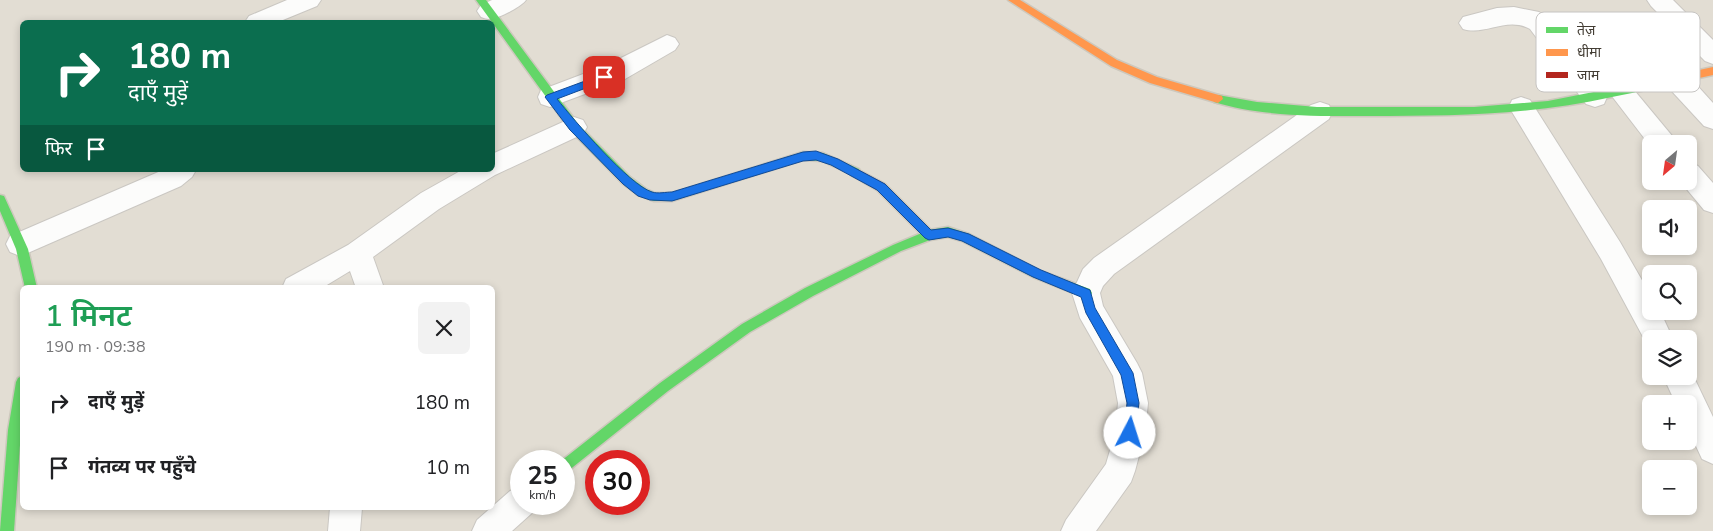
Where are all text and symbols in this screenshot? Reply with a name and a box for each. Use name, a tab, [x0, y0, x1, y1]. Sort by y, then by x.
legend	[1536, 12, 1700, 92]
text: तेज़	[1577, 21, 1596, 40]
text: 180 m	[128, 33, 231, 80]
icon: right	[45, 40, 110, 105]
text: धीमा	[1577, 43, 1602, 62]
pin	[583, 56, 625, 98]
icon: arrive	[590, 63, 618, 91]
text: जाम	[1577, 66, 1600, 85]
text: दाएँ मुड़ें	[128, 78, 188, 108]
icon: arrive	[82, 135, 110, 163]
north arrow	[1642, 135, 1698, 190]
map controls	[1642, 135, 1697, 515]
text: फिर	[45, 136, 72, 162]
button: sound	[1642, 200, 1697, 255]
button: search	[1642, 265, 1697, 320]
text: 1 मिनट	[45, 296, 132, 337]
button: close	[418, 302, 470, 354]
button: layers	[1642, 330, 1697, 385]
text: 190 m · 09:38	[45, 336, 146, 358]
icon: right	[45, 389, 73, 417]
text: दाएँ मुड़ें	[88, 389, 144, 415]
text: 180 m	[415, 390, 470, 416]
button: +	[1642, 395, 1697, 450]
position arrow	[1103, 406, 1155, 458]
speed limit sign: 30	[585, 450, 650, 515]
icon: arrive	[45, 454, 73, 482]
text: गंतव्य पर पहुँचे	[88, 454, 196, 480]
text: 10 m	[426, 455, 470, 481]
text: 25	[527, 459, 558, 493]
button: −	[1642, 460, 1697, 515]
text: km/h	[529, 487, 556, 503]

